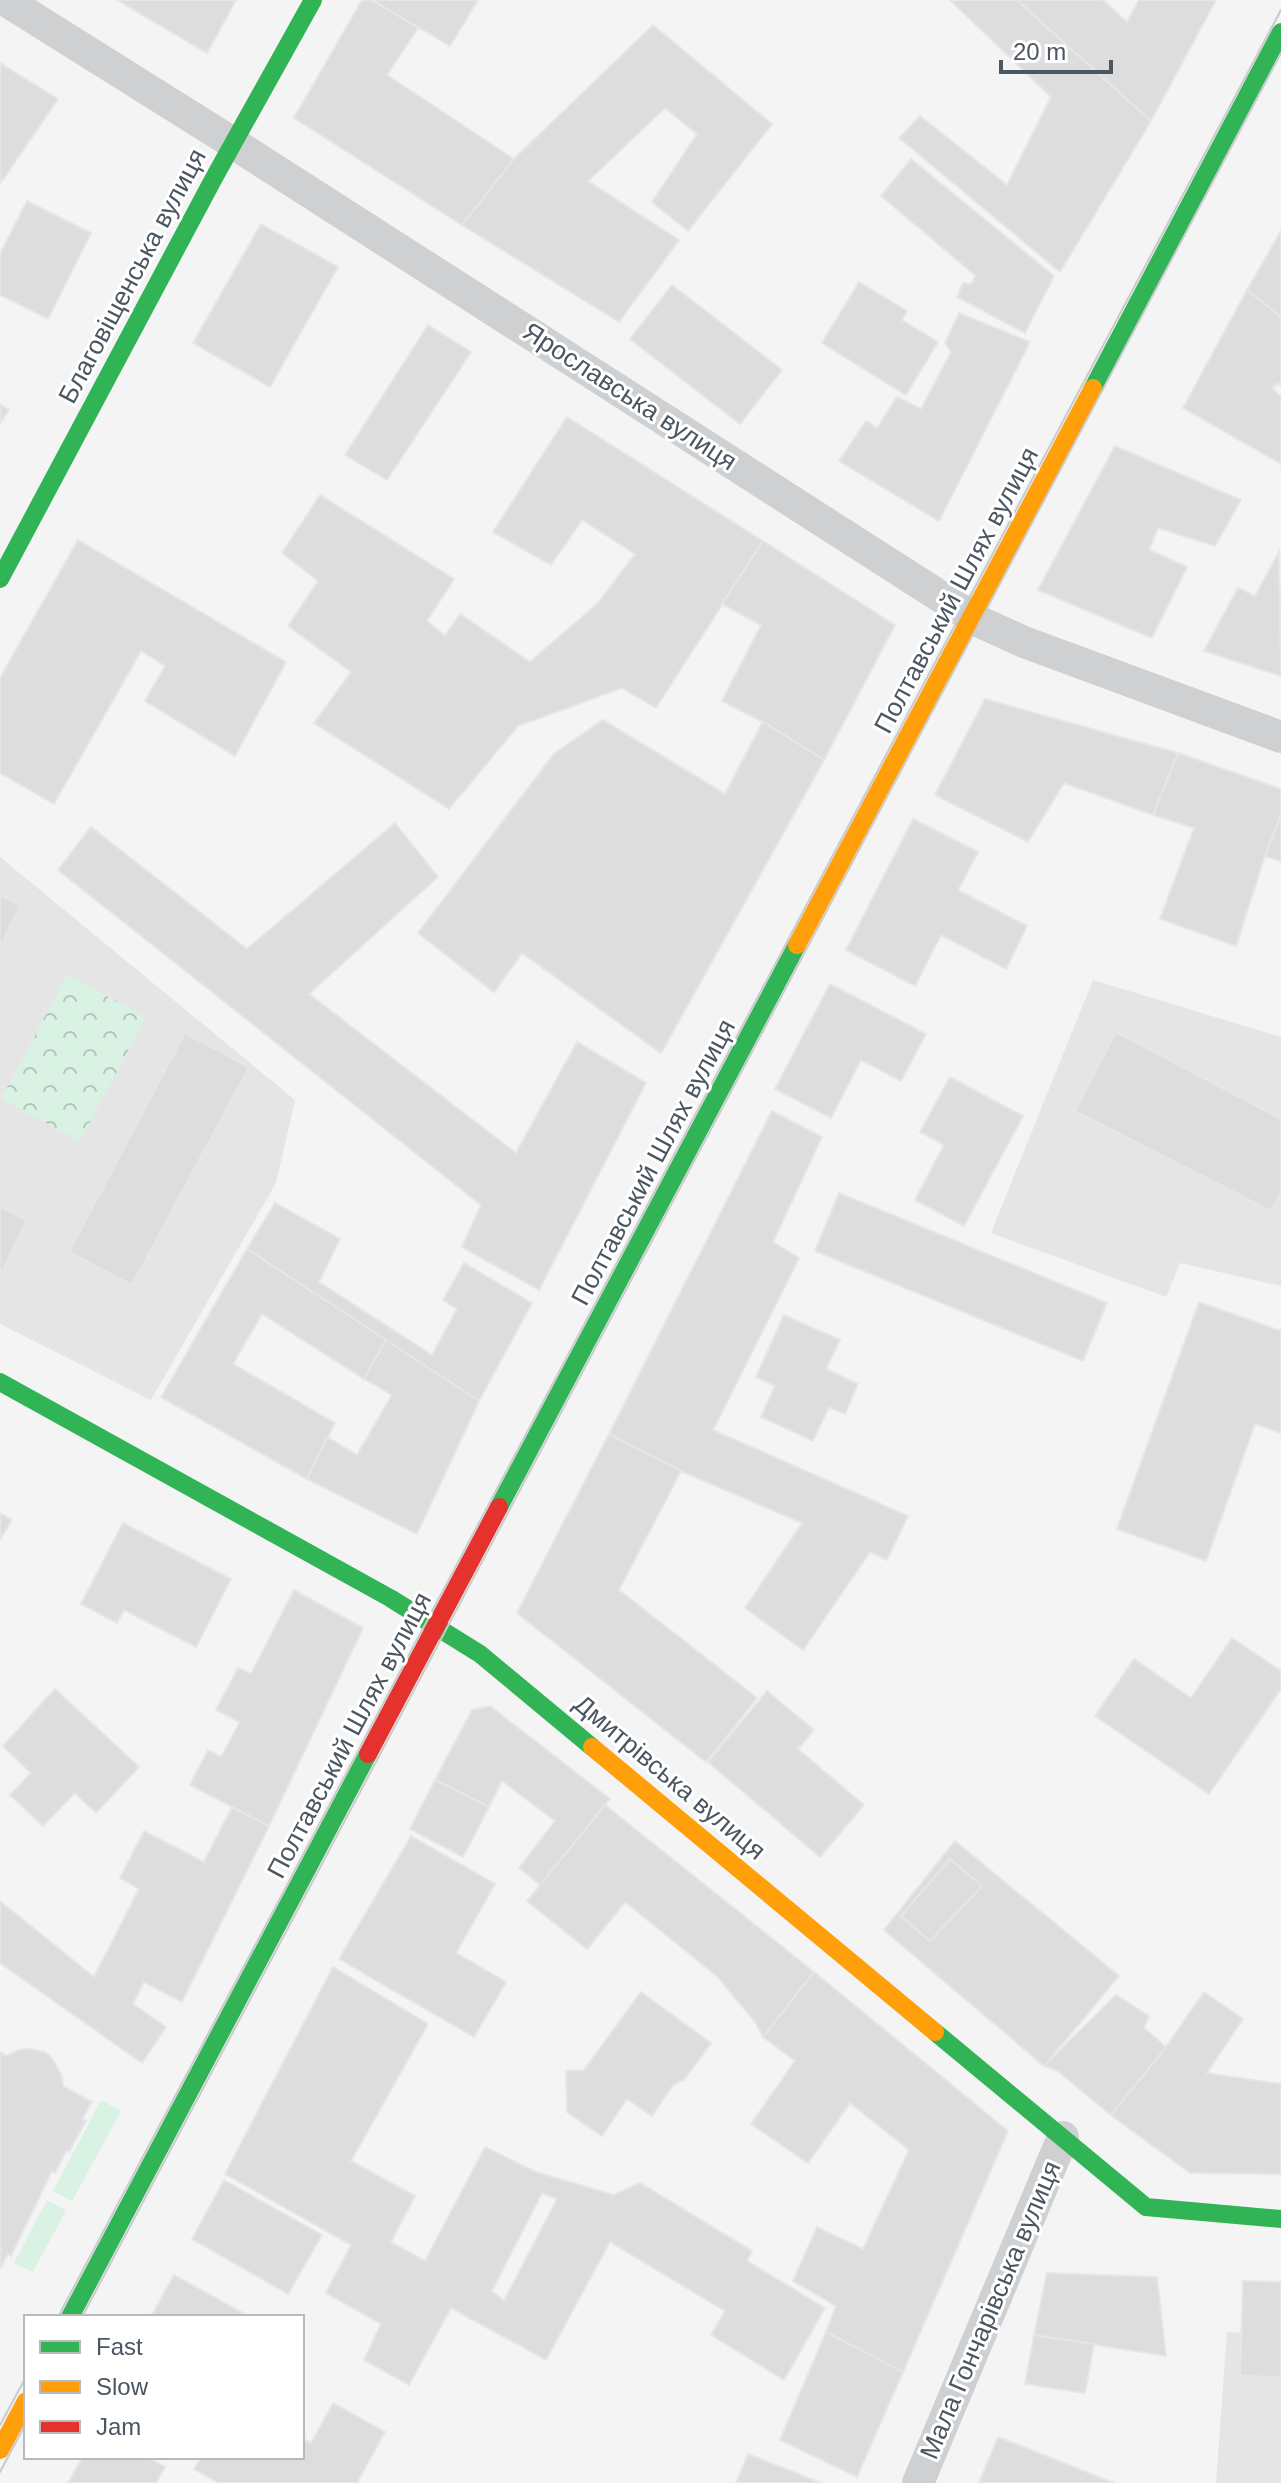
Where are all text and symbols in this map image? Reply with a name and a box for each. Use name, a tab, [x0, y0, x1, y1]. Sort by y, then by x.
scale bar	[1001, 24, 1111, 74]
text: 20 m	[1013, 38, 1066, 65]
street label: Благовіщенська вулиця	[52, 144, 212, 408]
street label: Ярославська вулиця	[518, 316, 742, 476]
street label: Полтавський Шлях вулиця	[868, 442, 1044, 738]
street label: Полтавський Шлях вулиця	[565, 1014, 741, 1310]
street label: Полтавський Шлях вулиця	[261, 1587, 437, 1883]
street label: Дмитрівська вулиця	[568, 1688, 772, 1866]
street label: Мала Гончарівська вулиця	[914, 2157, 1066, 2463]
legend	[24, 2315, 304, 2459]
text: Fast	[96, 2333, 143, 2360]
text: Slow	[96, 2373, 149, 2400]
text: Jam	[96, 2413, 141, 2440]

